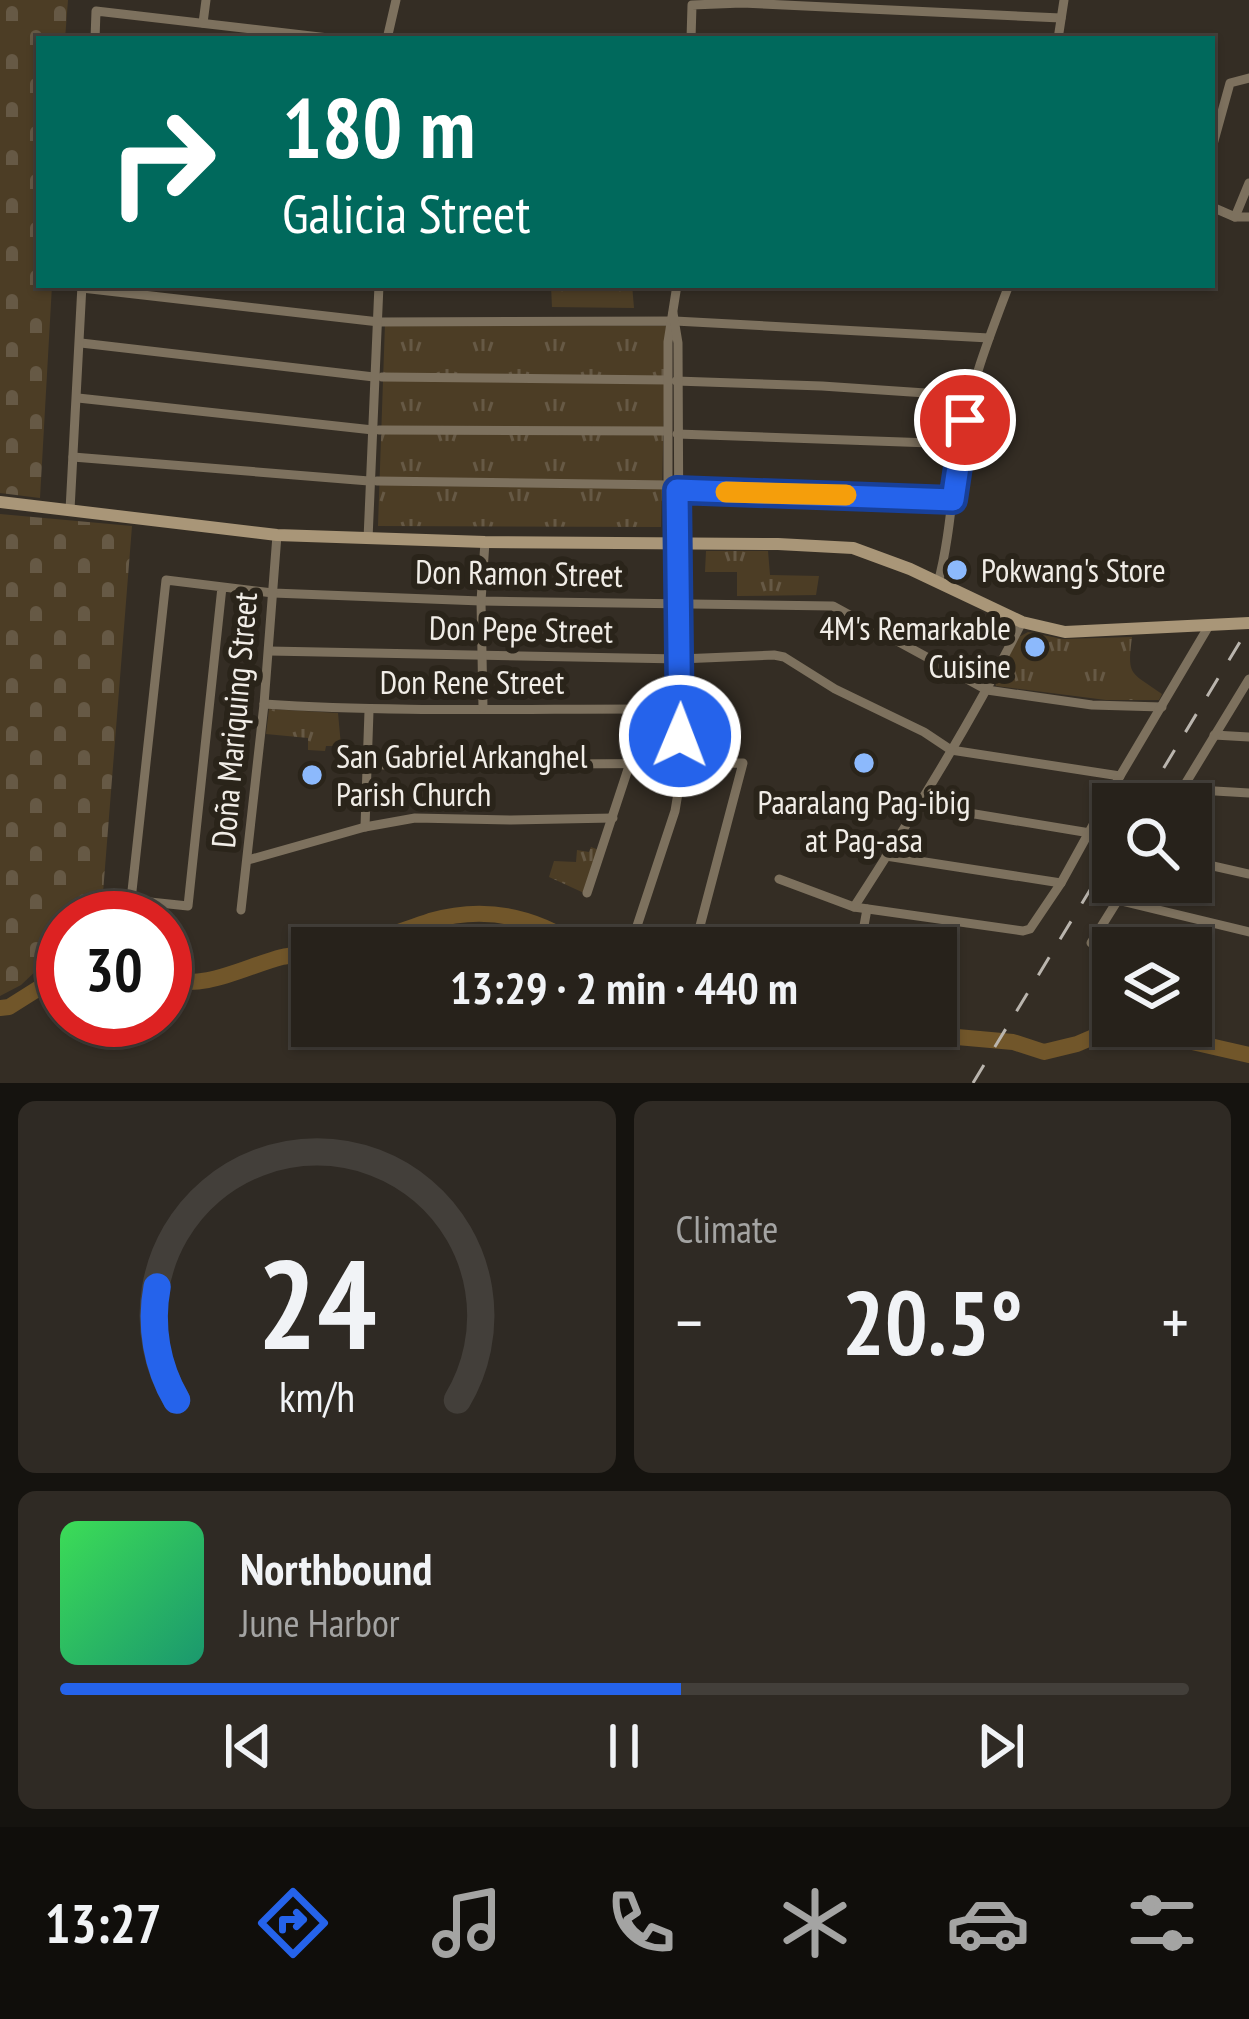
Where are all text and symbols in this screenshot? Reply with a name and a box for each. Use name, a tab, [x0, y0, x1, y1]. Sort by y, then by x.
text: 180 m	[282, 72, 475, 181]
icon: right	[84, 84, 240, 240]
text: Galicia Street	[282, 178, 530, 248]
pin	[914, 369, 1016, 471]
icon: arrive	[932, 387, 998, 453]
place label: Pokwang's Store	[981, 548, 1166, 591]
street label: Don Ramon Street	[415, 549, 623, 596]
marker: Pokwang's Store	[944, 557, 970, 583]
street label: Doña Mariquing Street	[201, 590, 266, 850]
street label: Don Pepe Street	[429, 605, 613, 652]
place label: 4M's Remarkable Cuisine	[819, 606, 1011, 687]
marker: 4M's Remarkable Cuisine	[1022, 634, 1048, 660]
street label: Don Rene Street	[380, 660, 564, 703]
position arrow	[617, 673, 743, 799]
place label: San Gabriel Arkanghel Parish Church	[336, 734, 588, 815]
marker: Paaralang Pag-ibig at Pag-asa	[851, 750, 877, 776]
marker: San Gabriel Arkanghel Parish Church	[299, 762, 325, 788]
place label: Paaralang Pag-ibig at Pag-asa	[757, 780, 971, 861]
map controls	[1092, 783, 1212, 1047]
button: search	[1092, 783, 1212, 903]
speed limit sign: 30	[36, 891, 192, 1047]
button: layers	[1092, 927, 1212, 1047]
text: 13:29 · 2 min · 440 m	[450, 958, 798, 1016]
text: Climate	[676, 1203, 778, 1254]
text: 24	[257, 1222, 376, 1383]
text: 20.5°	[842, 1263, 1023, 1380]
text: −	[676, 1279, 703, 1364]
text: +	[1162, 1279, 1189, 1364]
text: km/h	[279, 1368, 355, 1424]
text: Northbound	[240, 1539, 432, 1597]
text: June Harbor	[240, 1597, 399, 1648]
icon: previous	[215, 1713, 281, 1779]
icon: pause	[591, 1713, 657, 1779]
icon: next	[968, 1713, 1034, 1779]
icon: directions	[251, 1881, 335, 1965]
icon: music	[425, 1881, 509, 1965]
icon: phone	[599, 1881, 683, 1965]
icon: climate	[773, 1881, 857, 1965]
icon: car	[946, 1881, 1030, 1965]
icon: filters	[1120, 1881, 1204, 1965]
text: 13:27	[45, 1888, 162, 1958]

